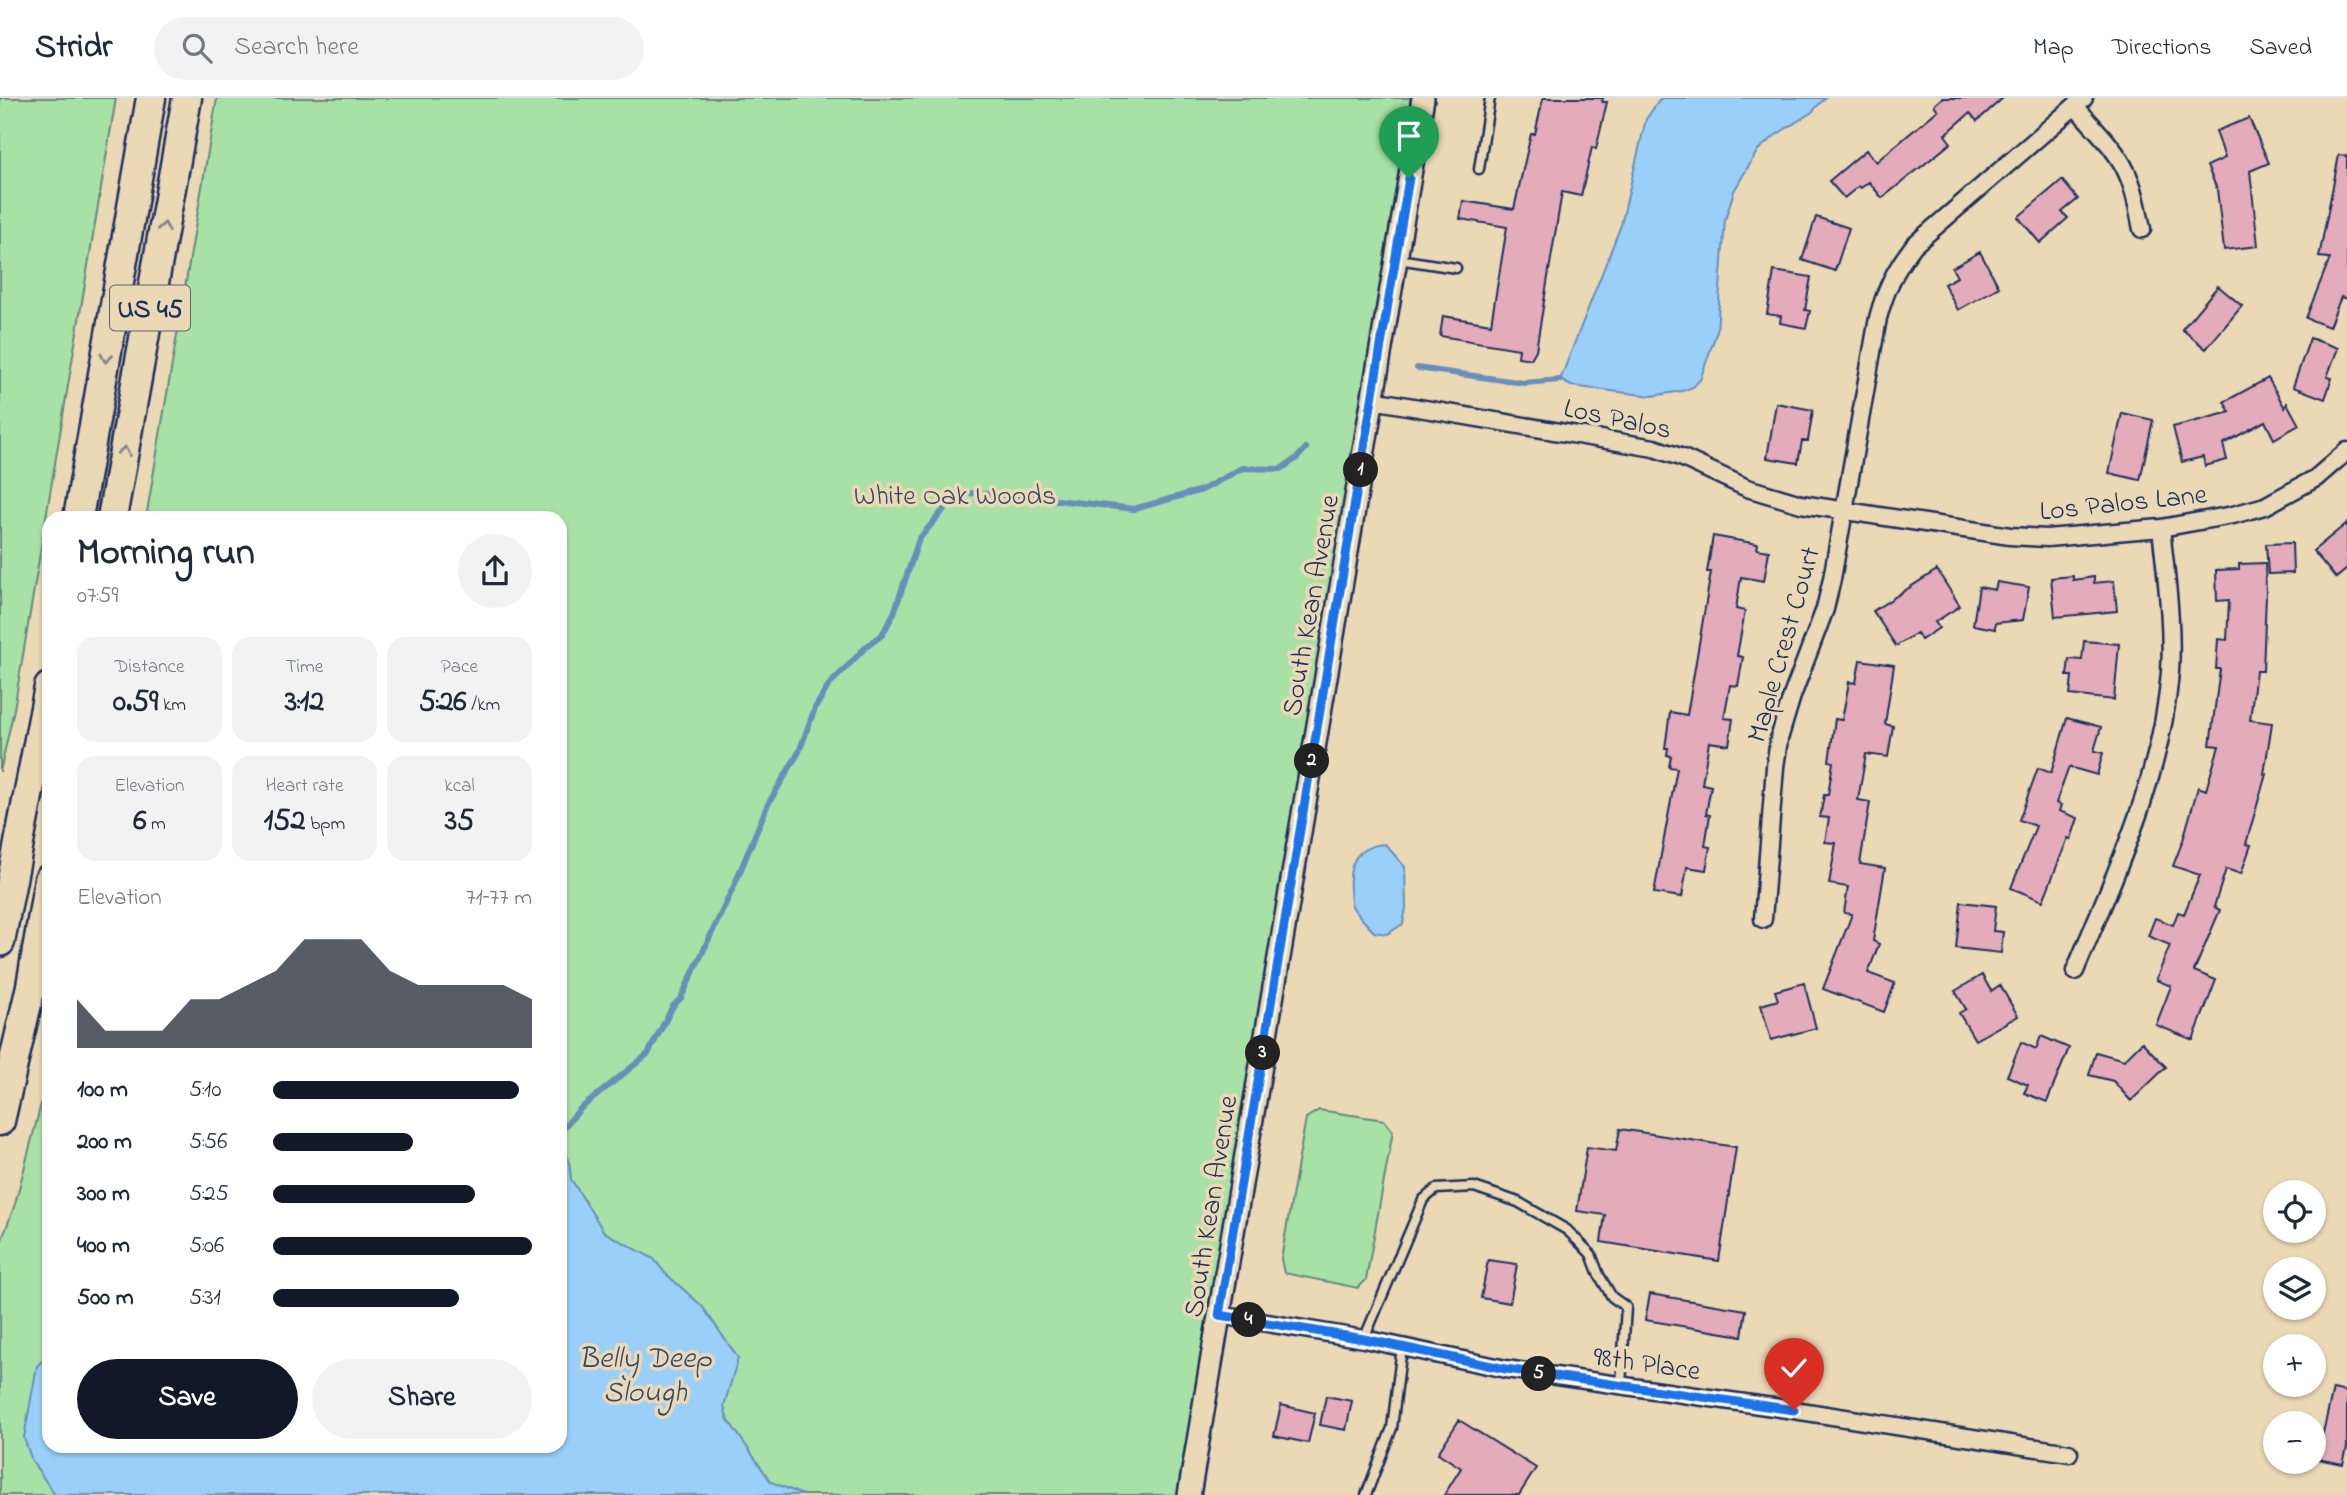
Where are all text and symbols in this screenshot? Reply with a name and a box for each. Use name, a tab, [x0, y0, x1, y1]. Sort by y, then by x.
search box	[154, 17, 644, 80]
text: Stridr	[35, 24, 112, 72]
icon: search	[178, 29, 216, 67]
text: Search here	[234, 29, 359, 67]
text: Map	[2033, 31, 2074, 66]
text: Directions	[2112, 31, 2211, 66]
text: Saved	[2249, 31, 2312, 66]
pin	[1379, 106, 1439, 178]
icon: arrive	[1390, 117, 1428, 155]
one-way arrow	[156, 221, 171, 233]
road number: US 45	[110, 286, 190, 330]
one-way arrow	[99, 352, 114, 364]
street label: Los Palos	[1560, 389, 1675, 452]
one-way arrow	[116, 445, 131, 457]
pin: 1	[1344, 452, 1378, 488]
text: 1	[1357, 456, 1364, 483]
street label: Los Palos Lane	[2038, 475, 2210, 534]
park label: White Oak Woods	[854, 477, 1056, 518]
street label: South Kean Avenue	[1273, 491, 1352, 719]
text: Morning run	[77, 526, 255, 582]
button: share	[458, 534, 532, 608]
street label: Maple Crest Court	[1738, 542, 1833, 748]
text: 07:59	[77, 580, 118, 613]
text: Distance	[115, 654, 185, 681]
text: Time	[286, 654, 323, 681]
text: Pace	[441, 654, 478, 681]
text: 0.59	[113, 681, 158, 725]
text: 3:12	[285, 681, 324, 725]
text: 5:26	[419, 681, 467, 725]
text: km	[158, 692, 186, 719]
text: /km	[467, 692, 500, 719]
pin: 2	[1294, 744, 1330, 778]
text: 2	[1307, 747, 1316, 774]
text: Elevation	[115, 773, 184, 800]
text: Heart rate	[266, 773, 343, 800]
text: kcal	[444, 773, 475, 800]
text: 6	[133, 800, 146, 844]
text: 152	[264, 800, 305, 844]
text: 35	[445, 800, 474, 844]
text: m	[146, 811, 166, 838]
text: bpm	[305, 811, 345, 838]
text: Elevation	[77, 882, 162, 915]
text: 71–77 m	[466, 882, 532, 915]
pin: 3	[1246, 1035, 1280, 1070]
text: 3	[1259, 1039, 1266, 1066]
text: 100 m	[77, 1074, 128, 1107]
text: 5:10	[189, 1074, 221, 1107]
street label: South Kean Avenue	[1175, 1092, 1250, 1320]
text: 200 m	[77, 1126, 132, 1159]
text: 5:56	[189, 1126, 227, 1159]
text: 300 m	[77, 1178, 130, 1211]
text: 5:25	[189, 1178, 229, 1211]
map controls	[2263, 1180, 2326, 1474]
button: locate	[2263, 1180, 2326, 1243]
text: 400 m	[77, 1230, 130, 1263]
text: 5:06	[189, 1230, 224, 1263]
button: layers	[2263, 1257, 2326, 1320]
text: 500 m	[77, 1282, 134, 1315]
text: 5:31	[189, 1282, 221, 1315]
pin: 4	[1232, 1302, 1266, 1338]
text: 4	[1245, 1306, 1252, 1333]
button: +	[2263, 1334, 2326, 1397]
water label: Belly Deep Slough	[578, 1338, 712, 1416]
street label: 98th Place	[1590, 1338, 1703, 1393]
pin	[1764, 1338, 1824, 1410]
icon: check	[1775, 1349, 1813, 1387]
pin: 5	[1522, 1356, 1556, 1392]
button: Save	[77, 1359, 298, 1439]
button: Share	[312, 1359, 532, 1439]
text: 5	[1533, 1360, 1544, 1387]
button: −	[2263, 1411, 2326, 1474]

